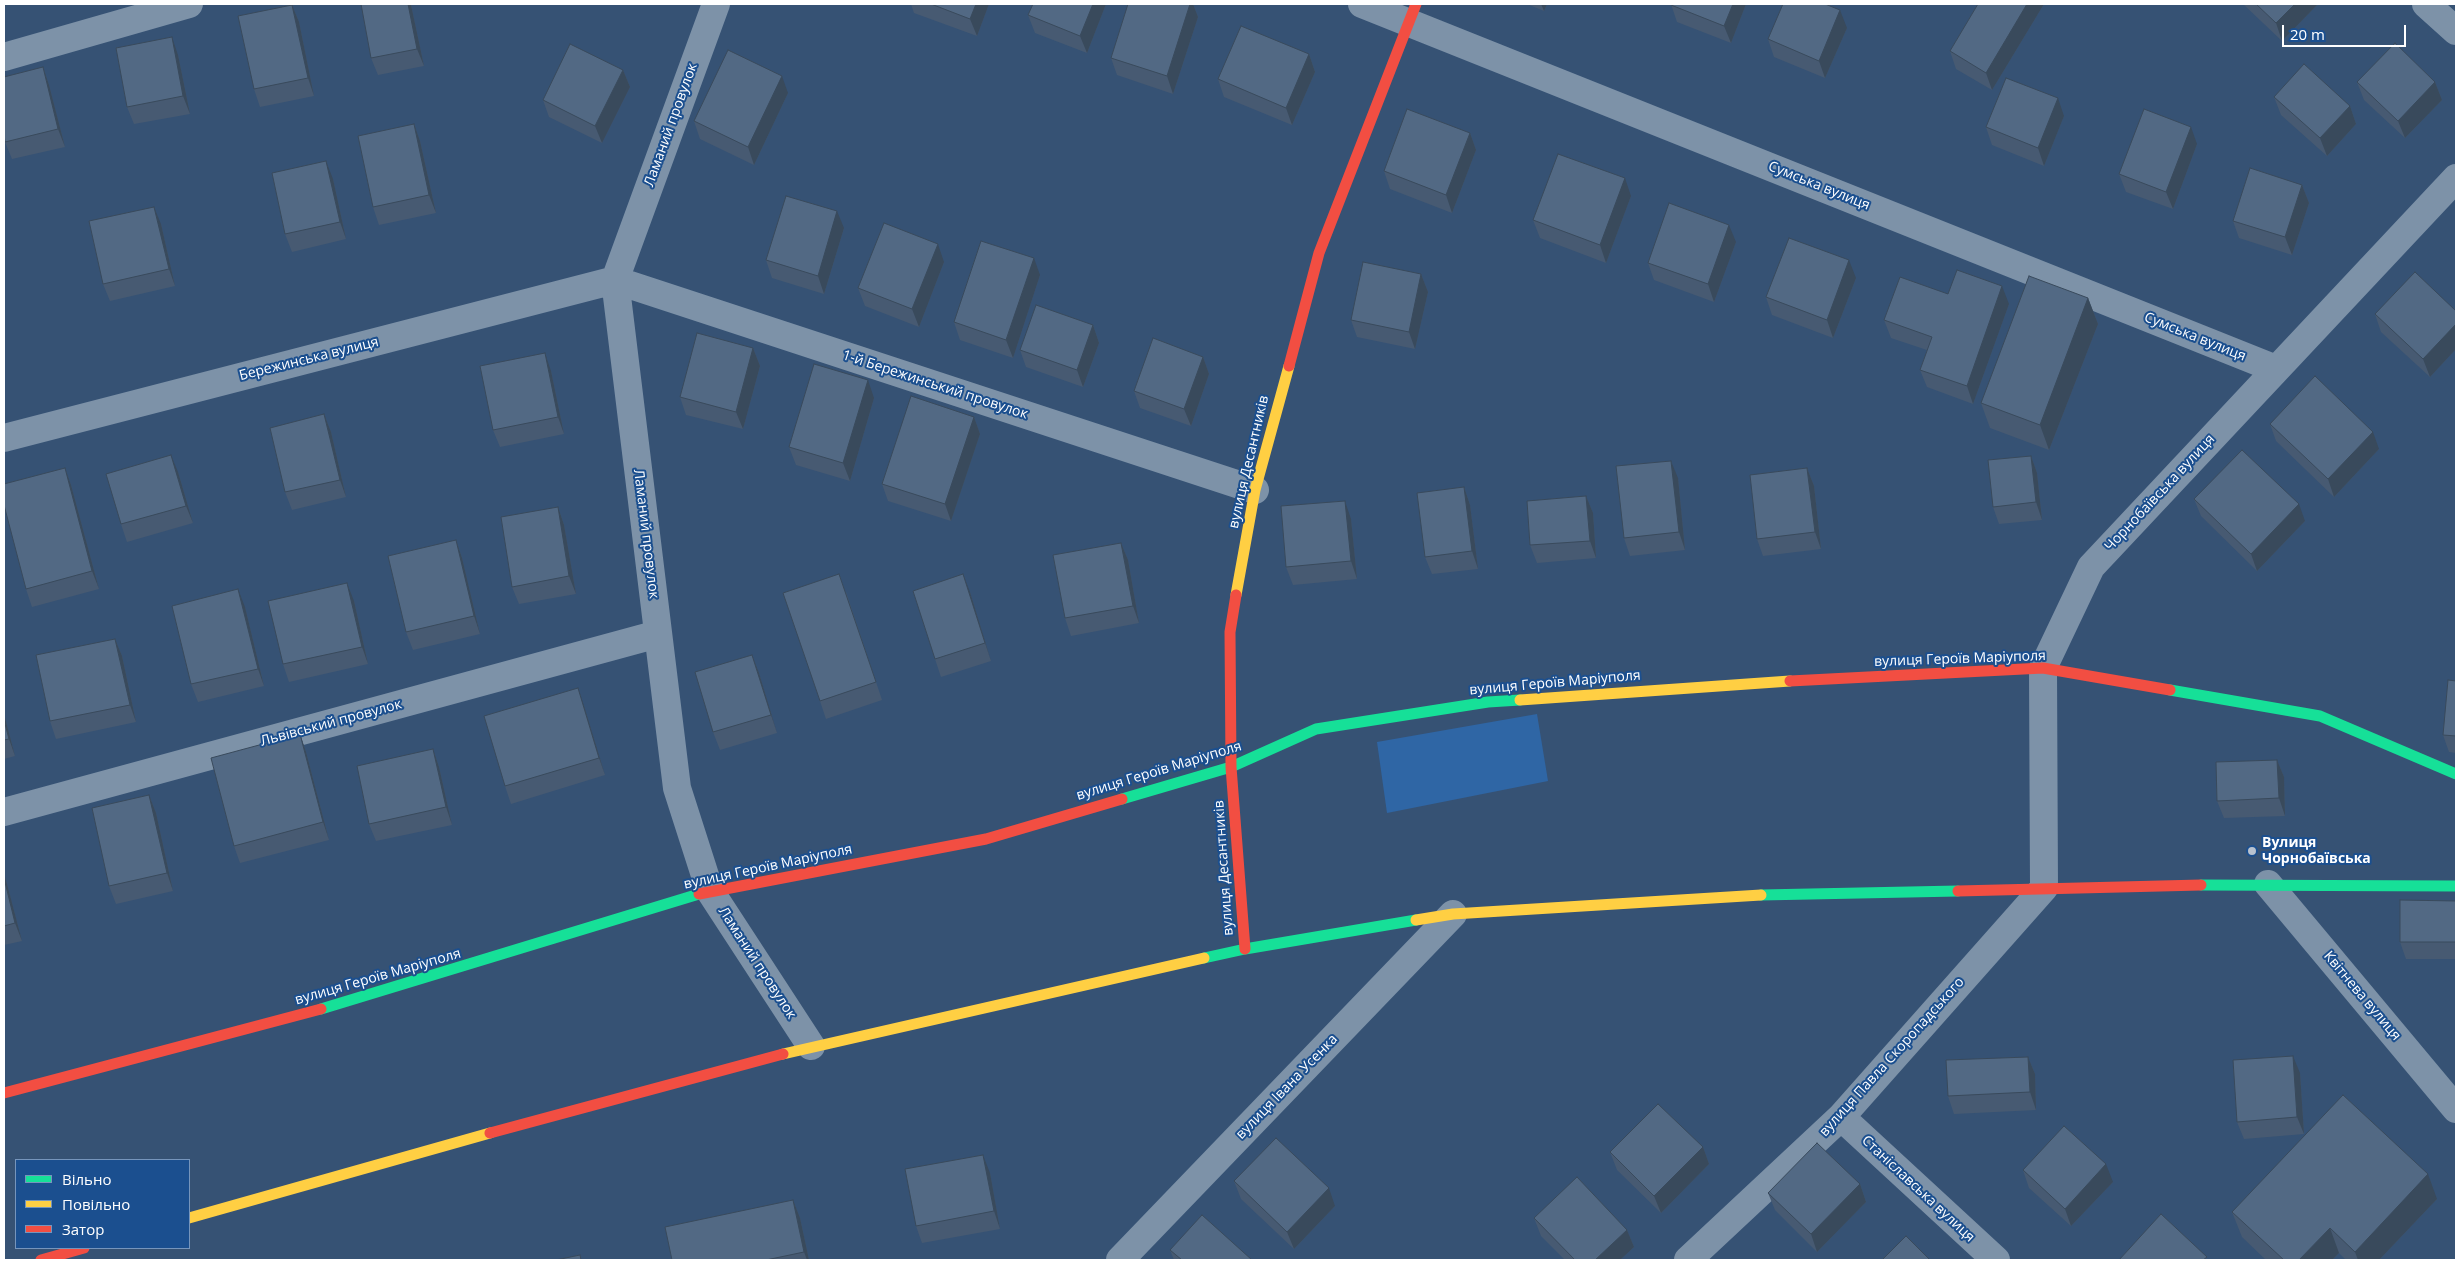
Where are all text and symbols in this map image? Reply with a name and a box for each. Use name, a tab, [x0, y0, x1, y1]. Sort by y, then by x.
scale bar	[2285, 15, 2409, 47]
text: 20 m	[2290, 24, 2325, 44]
street label: Ламаний провулок	[641, 61, 701, 189]
street label: Сумська вулиця	[1766, 158, 1872, 214]
street label: Сумська вулиця	[2142, 309, 2248, 365]
street label: Бережинська вулиця	[238, 334, 380, 384]
street label: 1-й Бережинський провулок	[840, 347, 1030, 423]
street label: вулиця Десантників	[1226, 394, 1272, 530]
street label: Чорнобаївська вулиця	[2101, 431, 2219, 555]
street label: Ламаний провулок	[630, 468, 662, 600]
street label: вулиця Героїв Маріуполя	[1874, 648, 2046, 670]
street label: вулиця Героїв Маріуполя	[1469, 667, 1641, 699]
street label: Львівський провулок	[258, 696, 404, 750]
street label: вулиця Героїв Маріуполя	[1074, 738, 1244, 804]
street label: вулиця Десантників	[1211, 800, 1237, 936]
place label: Вулиця Чорнобаївська	[2262, 835, 2371, 868]
street label: вулиця Героїв Маріуполя	[682, 841, 854, 893]
marker: Вулиця Чорнобаївська	[2246, 845, 2258, 857]
street label: Ламаний провулок	[714, 904, 800, 1022]
street label: вулиця Героїв Маріуполя	[293, 945, 463, 1009]
street label: Квітнева вулиця	[2320, 948, 2404, 1044]
street label: вулиця Павла Скоропадського	[1816, 974, 1968, 1140]
street label: вулиця Івана Усенка	[1233, 1031, 1341, 1143]
street label: Станіславська вулиця	[1858, 1132, 1978, 1246]
legend	[15, 1159, 190, 1249]
text: Вільно	[62, 1169, 111, 1189]
text: Повільно	[62, 1194, 130, 1214]
text: Затор	[62, 1219, 104, 1239]

